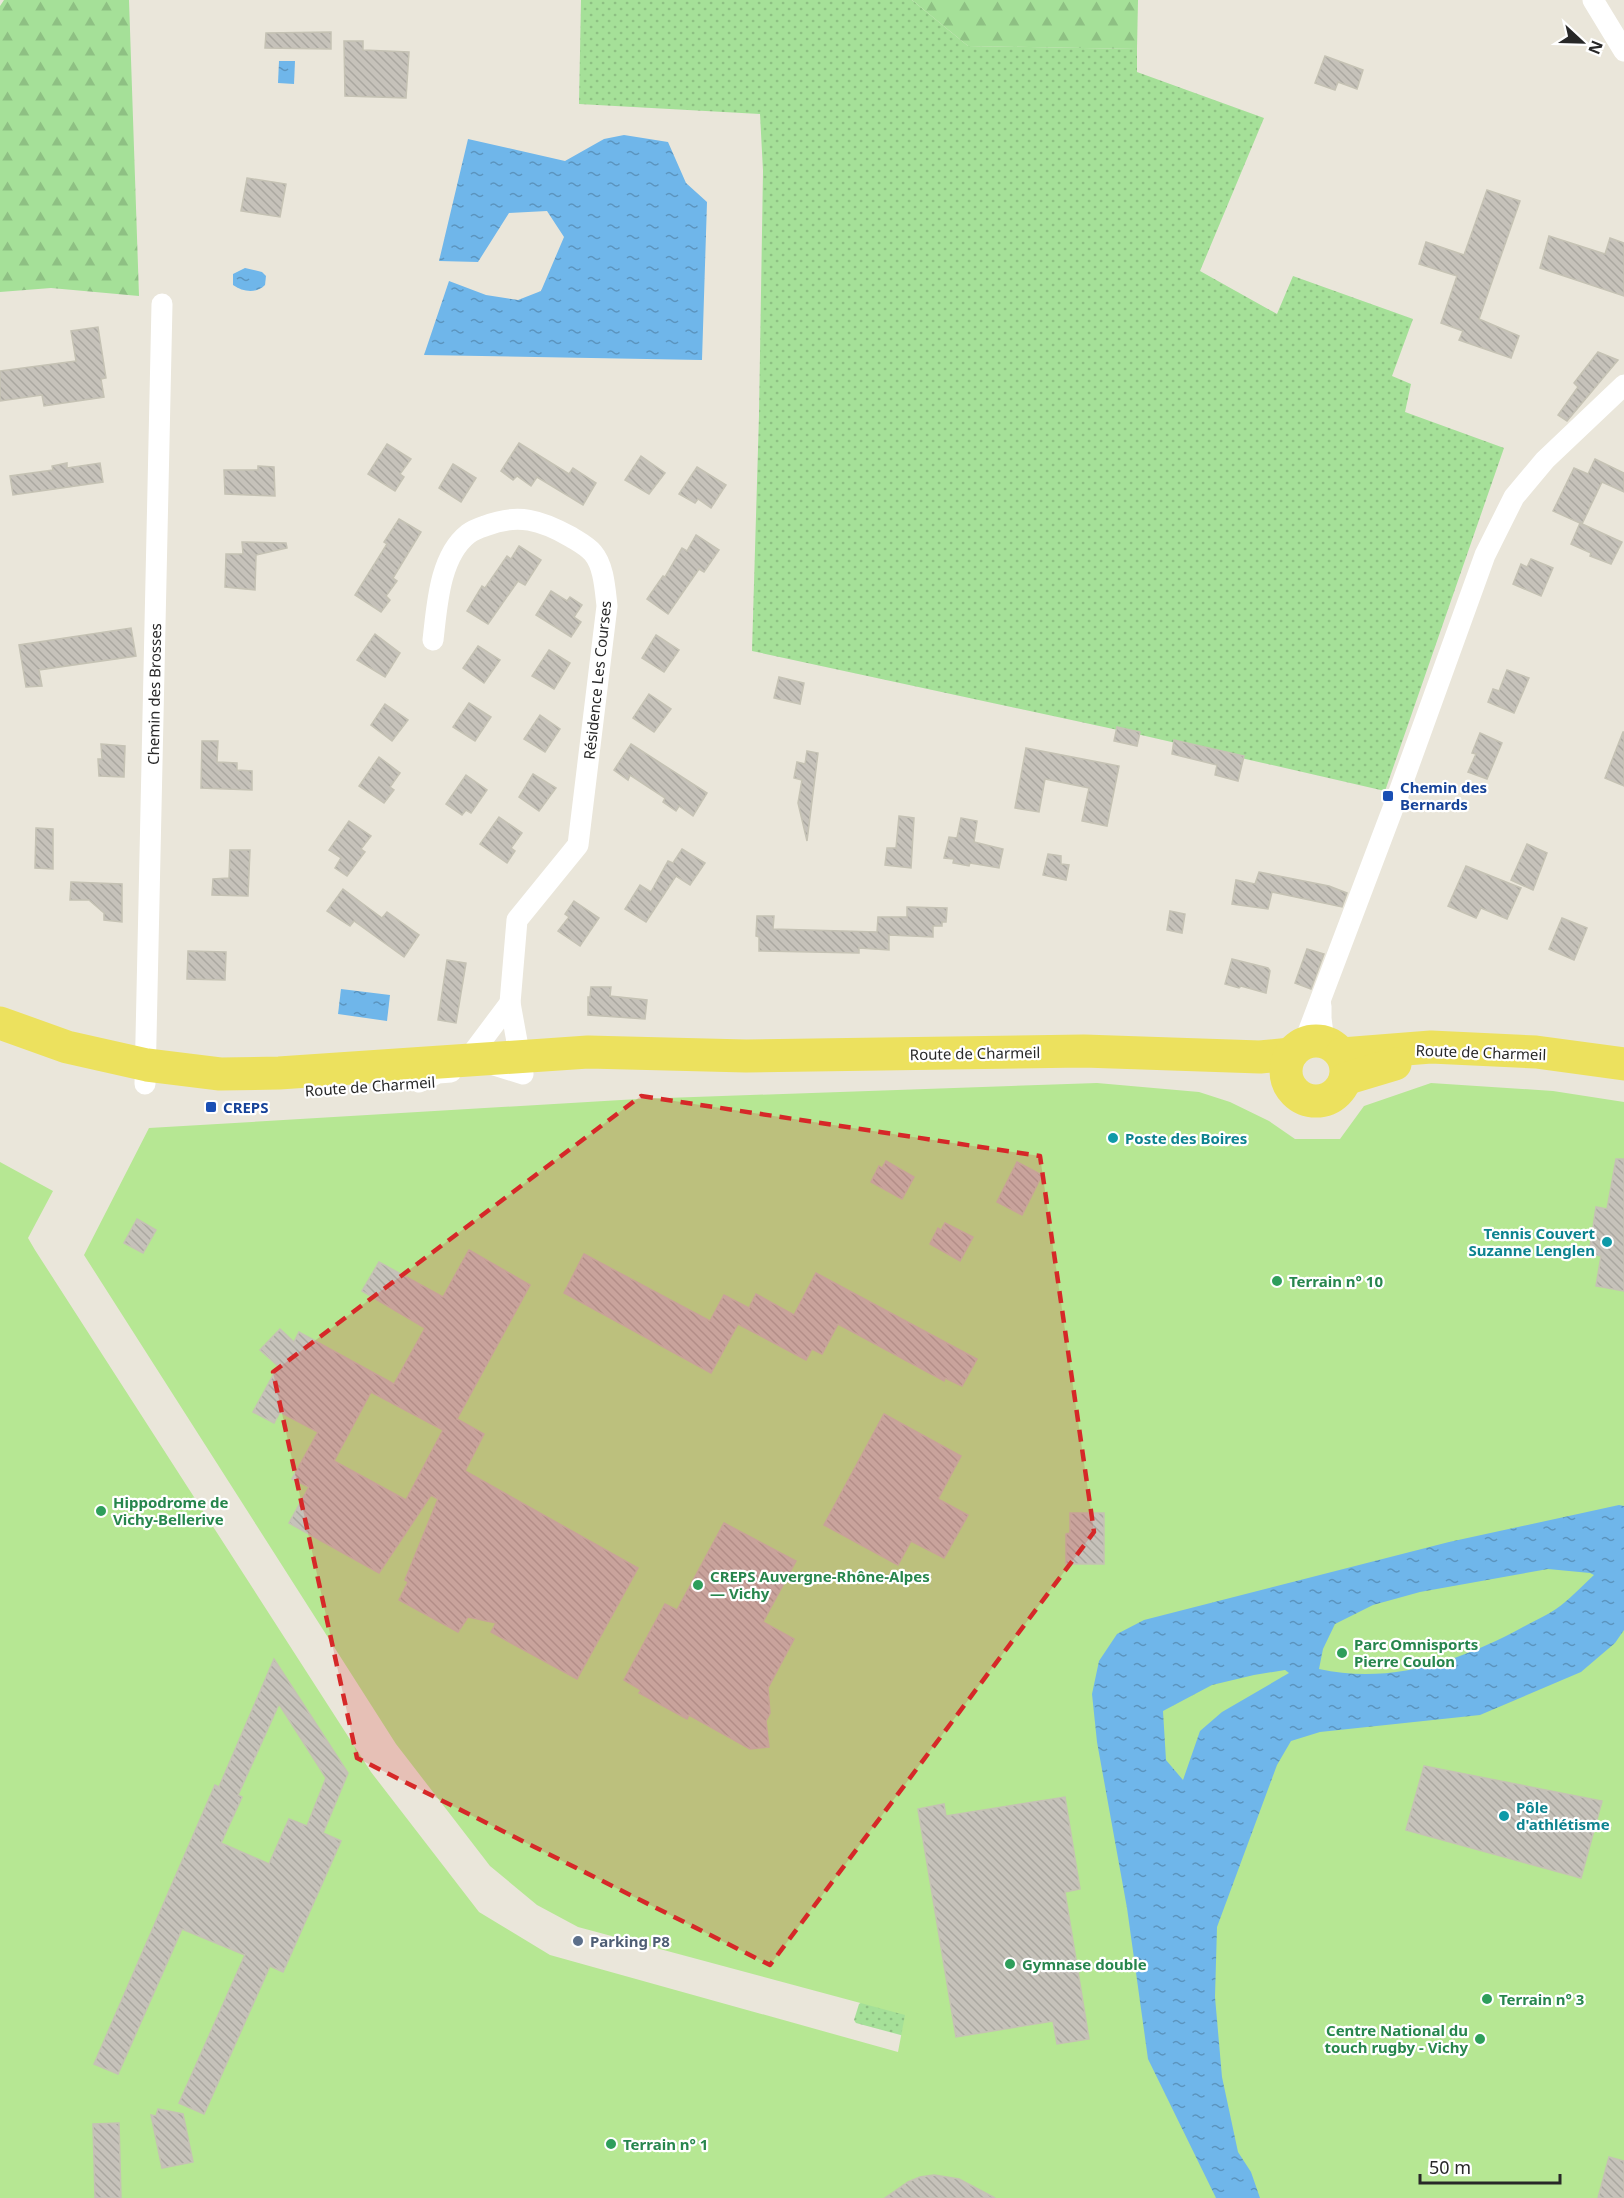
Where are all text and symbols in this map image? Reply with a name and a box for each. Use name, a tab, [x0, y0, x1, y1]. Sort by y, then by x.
north arrow	[1552, 12, 1612, 72]
text: N	[1583, 37, 1609, 58]
street label: Résidence Les Courses	[579, 600, 615, 760]
street label: Chemin des Brosses	[143, 623, 165, 765]
place label: Chemin des Bernards	[1400, 777, 1487, 814]
marker: Chemin des Bernards	[1381, 789, 1395, 803]
street label: Route de Charmeil	[1415, 1040, 1547, 1064]
street label: Route de Charmeil	[910, 1042, 1040, 1064]
street label: Route de Charmeil	[304, 1071, 436, 1101]
place label: CREPS	[223, 1097, 268, 1117]
marker: CREPS	[204, 1100, 218, 1114]
place label: Poste des Boires	[1125, 1128, 1247, 1148]
marker: Poste des Boires	[1106, 1131, 1120, 1145]
place label: Tennis Couvert Suzanne Lenglen	[1469, 1223, 1595, 1260]
marker: Tennis Couvert Suzanne Lenglen	[1600, 1235, 1614, 1249]
place label: Terrain n° 10	[1289, 1271, 1383, 1291]
marker: Terrain n° 10	[1270, 1274, 1284, 1288]
place label: Hippodrome de Vichy-Bellerive	[113, 1492, 229, 1529]
marker: Hippodrome de Vichy-Bellerive	[94, 1504, 108, 1518]
place label: CREPS Auvergne-Rhône-Alpes — Vichy	[710, 1566, 930, 1603]
marker: CREPS Auvergne-Rhône-Alpes — Vichy	[691, 1578, 705, 1592]
place label: Parc Omnisports Pierre Coulon	[1354, 1634, 1478, 1671]
marker: Parc Omnisports Pierre Coulon	[1335, 1646, 1349, 1660]
place label: Pôle d'athlétisme	[1516, 1797, 1610, 1834]
marker: Pôle d'athlétisme	[1497, 1809, 1511, 1823]
place label: Parking P8	[590, 1931, 670, 1951]
marker: Parking P8	[571, 1934, 585, 1948]
place label: Gymnase double	[1022, 1954, 1147, 1974]
marker: Gymnase double	[1003, 1957, 1017, 1971]
place label: Terrain n° 3	[1499, 1989, 1584, 2009]
marker: Terrain n° 3	[1480, 1992, 1494, 2006]
place label: Centre National du touch rugby - Vichy	[1324, 2020, 1468, 2057]
marker: Centre National du touch rugby - Vichy	[1473, 2032, 1487, 2046]
place label: Terrain n° 1	[623, 2134, 708, 2154]
marker: Terrain n° 1	[604, 2137, 618, 2151]
scale bar	[1420, 2147, 1560, 2185]
text: 50 m	[1429, 2155, 1471, 2179]

